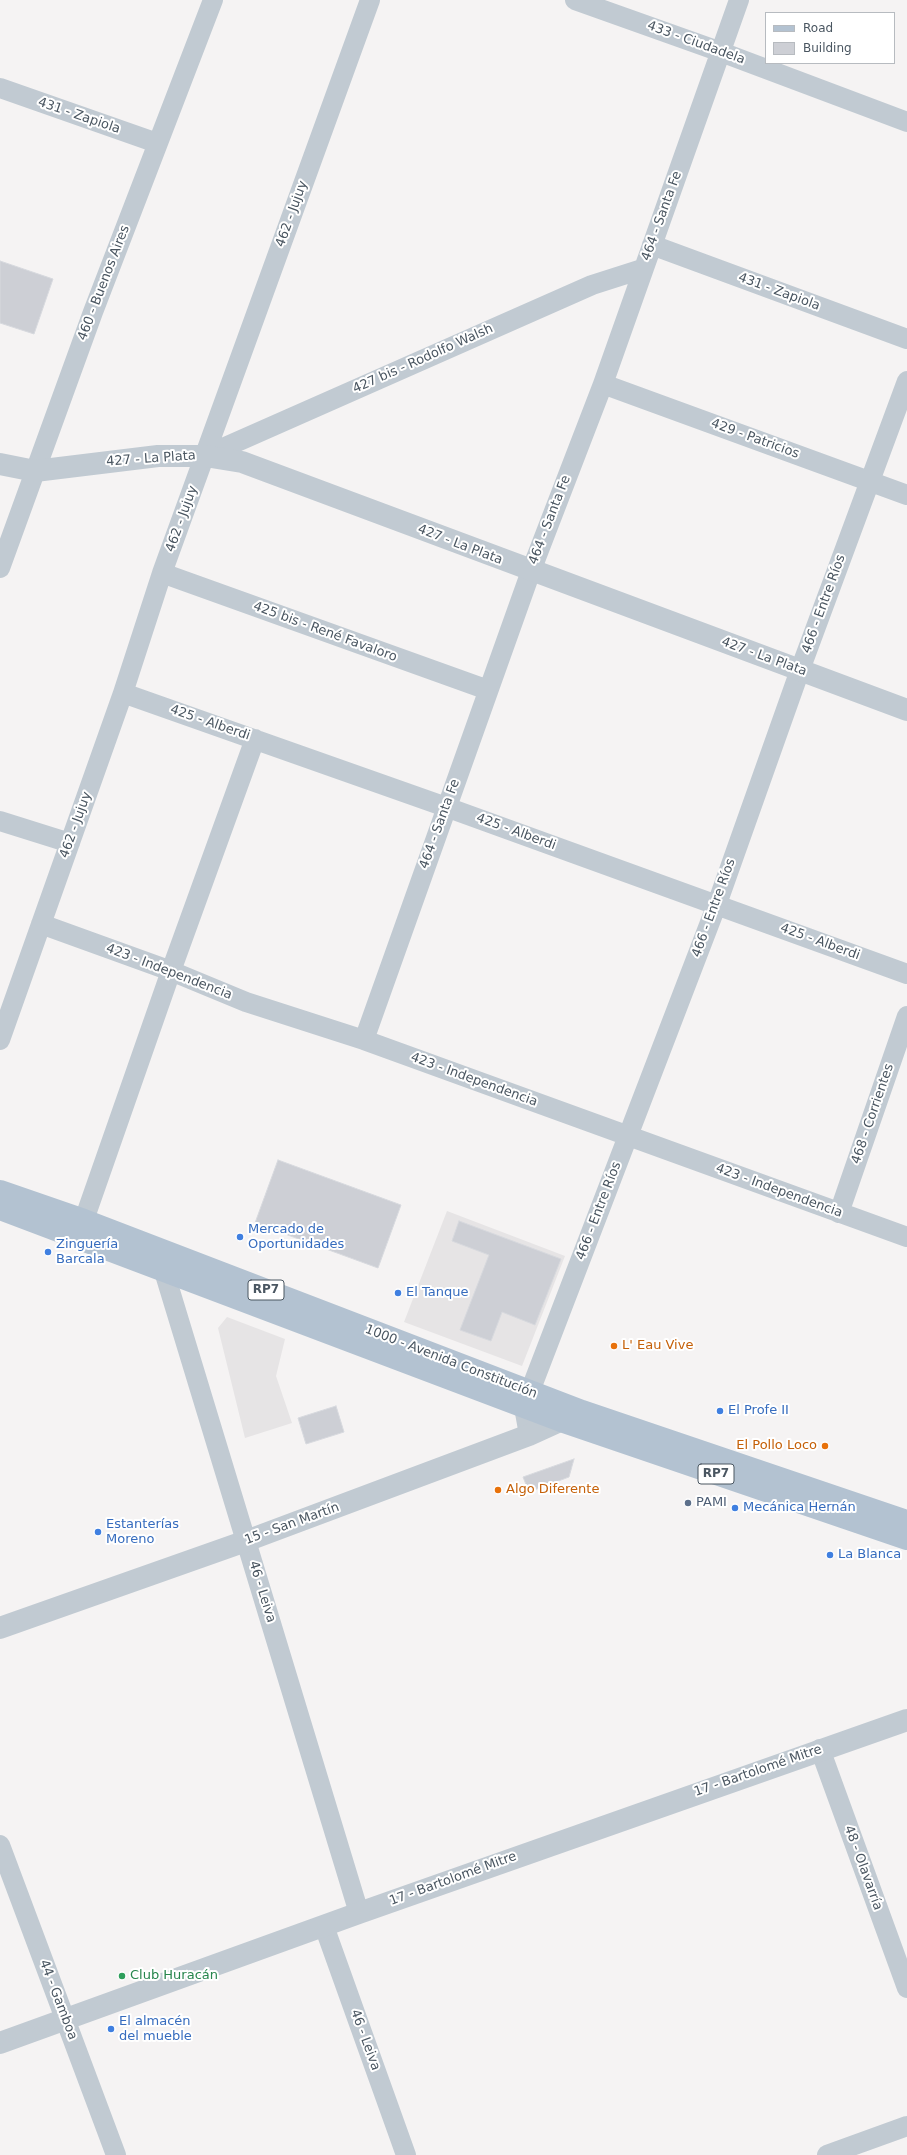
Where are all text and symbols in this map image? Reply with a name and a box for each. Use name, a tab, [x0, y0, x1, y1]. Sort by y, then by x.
legend	[765, 12, 895, 64]
street label: 433 - Ciudadela	[645, 18, 747, 68]
text: Road	[803, 21, 833, 35]
text: Building	[803, 41, 852, 55]
street label: 431 - Zapiola	[36, 95, 122, 137]
street label: 464 - Santa Fe	[639, 169, 685, 263]
street label: 462 - Jujuy	[273, 179, 311, 249]
street label: 460 - Buenos Aires	[75, 223, 133, 343]
street label: 431 - Zapiola	[736, 270, 822, 314]
street label: 427 bis - Rodolfo Walsh	[350, 321, 496, 397]
street label: 429 - Patricios	[709, 416, 801, 462]
street label: 427 - La Plata	[106, 448, 196, 470]
street label: 464 - Santa Fe	[526, 473, 574, 567]
street label: 462 - Jujuy	[163, 484, 201, 554]
street label: 427 - La Plata	[415, 522, 505, 568]
street label: 466 - Entre Ríos	[799, 553, 849, 655]
street label: 425 bis - René Favaloro	[251, 599, 399, 665]
street label: 427 - La Plata	[719, 634, 809, 680]
street label: 425 - Alberdi	[168, 702, 252, 744]
street label: 464 - Santa Fe	[417, 777, 463, 871]
street label: 462 - Jujuy	[57, 790, 95, 860]
street label: 425 - Alberdi	[474, 810, 558, 854]
street label: 466 - Entre Ríos	[689, 857, 739, 959]
street label: 425 - Alberdi	[778, 920, 862, 964]
street label: 423 - Independencia	[104, 941, 234, 1003]
street label: 423 - Independencia	[408, 1050, 540, 1110]
street label: 468 - Corrientes	[849, 1062, 897, 1166]
street label: 466 - Entre Ríos	[573, 1160, 625, 1262]
street label: 423 - Independencia	[713, 1161, 845, 1221]
place label: Mercado de Oportunidades	[248, 1222, 344, 1253]
marker: Mercado de Oportunidades	[235, 1232, 245, 1242]
place label: Zinguería Barcala	[56, 1237, 118, 1268]
marker: Zinguería Barcala	[43, 1247, 53, 1257]
road number: RP7	[248, 1280, 284, 1300]
place label: El Tanque	[406, 1285, 468, 1301]
marker: El Tanque	[393, 1288, 403, 1298]
street label: 1000 - Avenida Constitución	[363, 1322, 539, 1402]
place label: L' Eau Vive	[622, 1338, 693, 1354]
marker: L' Eau Vive	[609, 1341, 619, 1351]
place label: El Profe II	[728, 1403, 789, 1419]
marker: El Profe II	[715, 1406, 725, 1416]
place label: El Pollo Loco	[736, 1438, 817, 1454]
marker: El Pollo Loco	[820, 1441, 830, 1451]
road number: RP7	[698, 1464, 734, 1484]
place label: Algo Diferente	[506, 1482, 599, 1498]
marker: Algo Diferente	[493, 1485, 503, 1495]
place label: PAMI	[696, 1495, 727, 1511]
marker: PAMI	[683, 1498, 693, 1508]
street label: 15 - San Martín	[243, 1500, 341, 1548]
place label: Mecánica Hernán	[743, 1500, 856, 1516]
marker: Mecánica Hernán	[730, 1503, 740, 1513]
place label: Estanterías Moreno	[106, 1517, 179, 1548]
marker: Estanterías Moreno	[93, 1527, 103, 1537]
place label: La Blanca	[838, 1547, 901, 1563]
marker: La Blanca	[825, 1550, 835, 1560]
street label: 46 - Leiva	[245, 1559, 279, 1625]
street label: 17 - Bartolomé Mitre	[692, 1742, 824, 1800]
street label: 48 - Olavarría	[840, 1824, 886, 1912]
street label: 17 - Bartolomé Mitre	[387, 1849, 519, 1909]
street label: 44 - Gamboa	[36, 1958, 80, 2042]
place label: Club Huracán	[130, 1968, 218, 1984]
marker: Club Huracán	[117, 1971, 127, 1981]
street label: 46 - Leiva	[347, 2007, 383, 2073]
place label: El almacén del mueble	[119, 2014, 192, 2045]
marker: El almacén del mueble	[106, 2024, 116, 2034]

